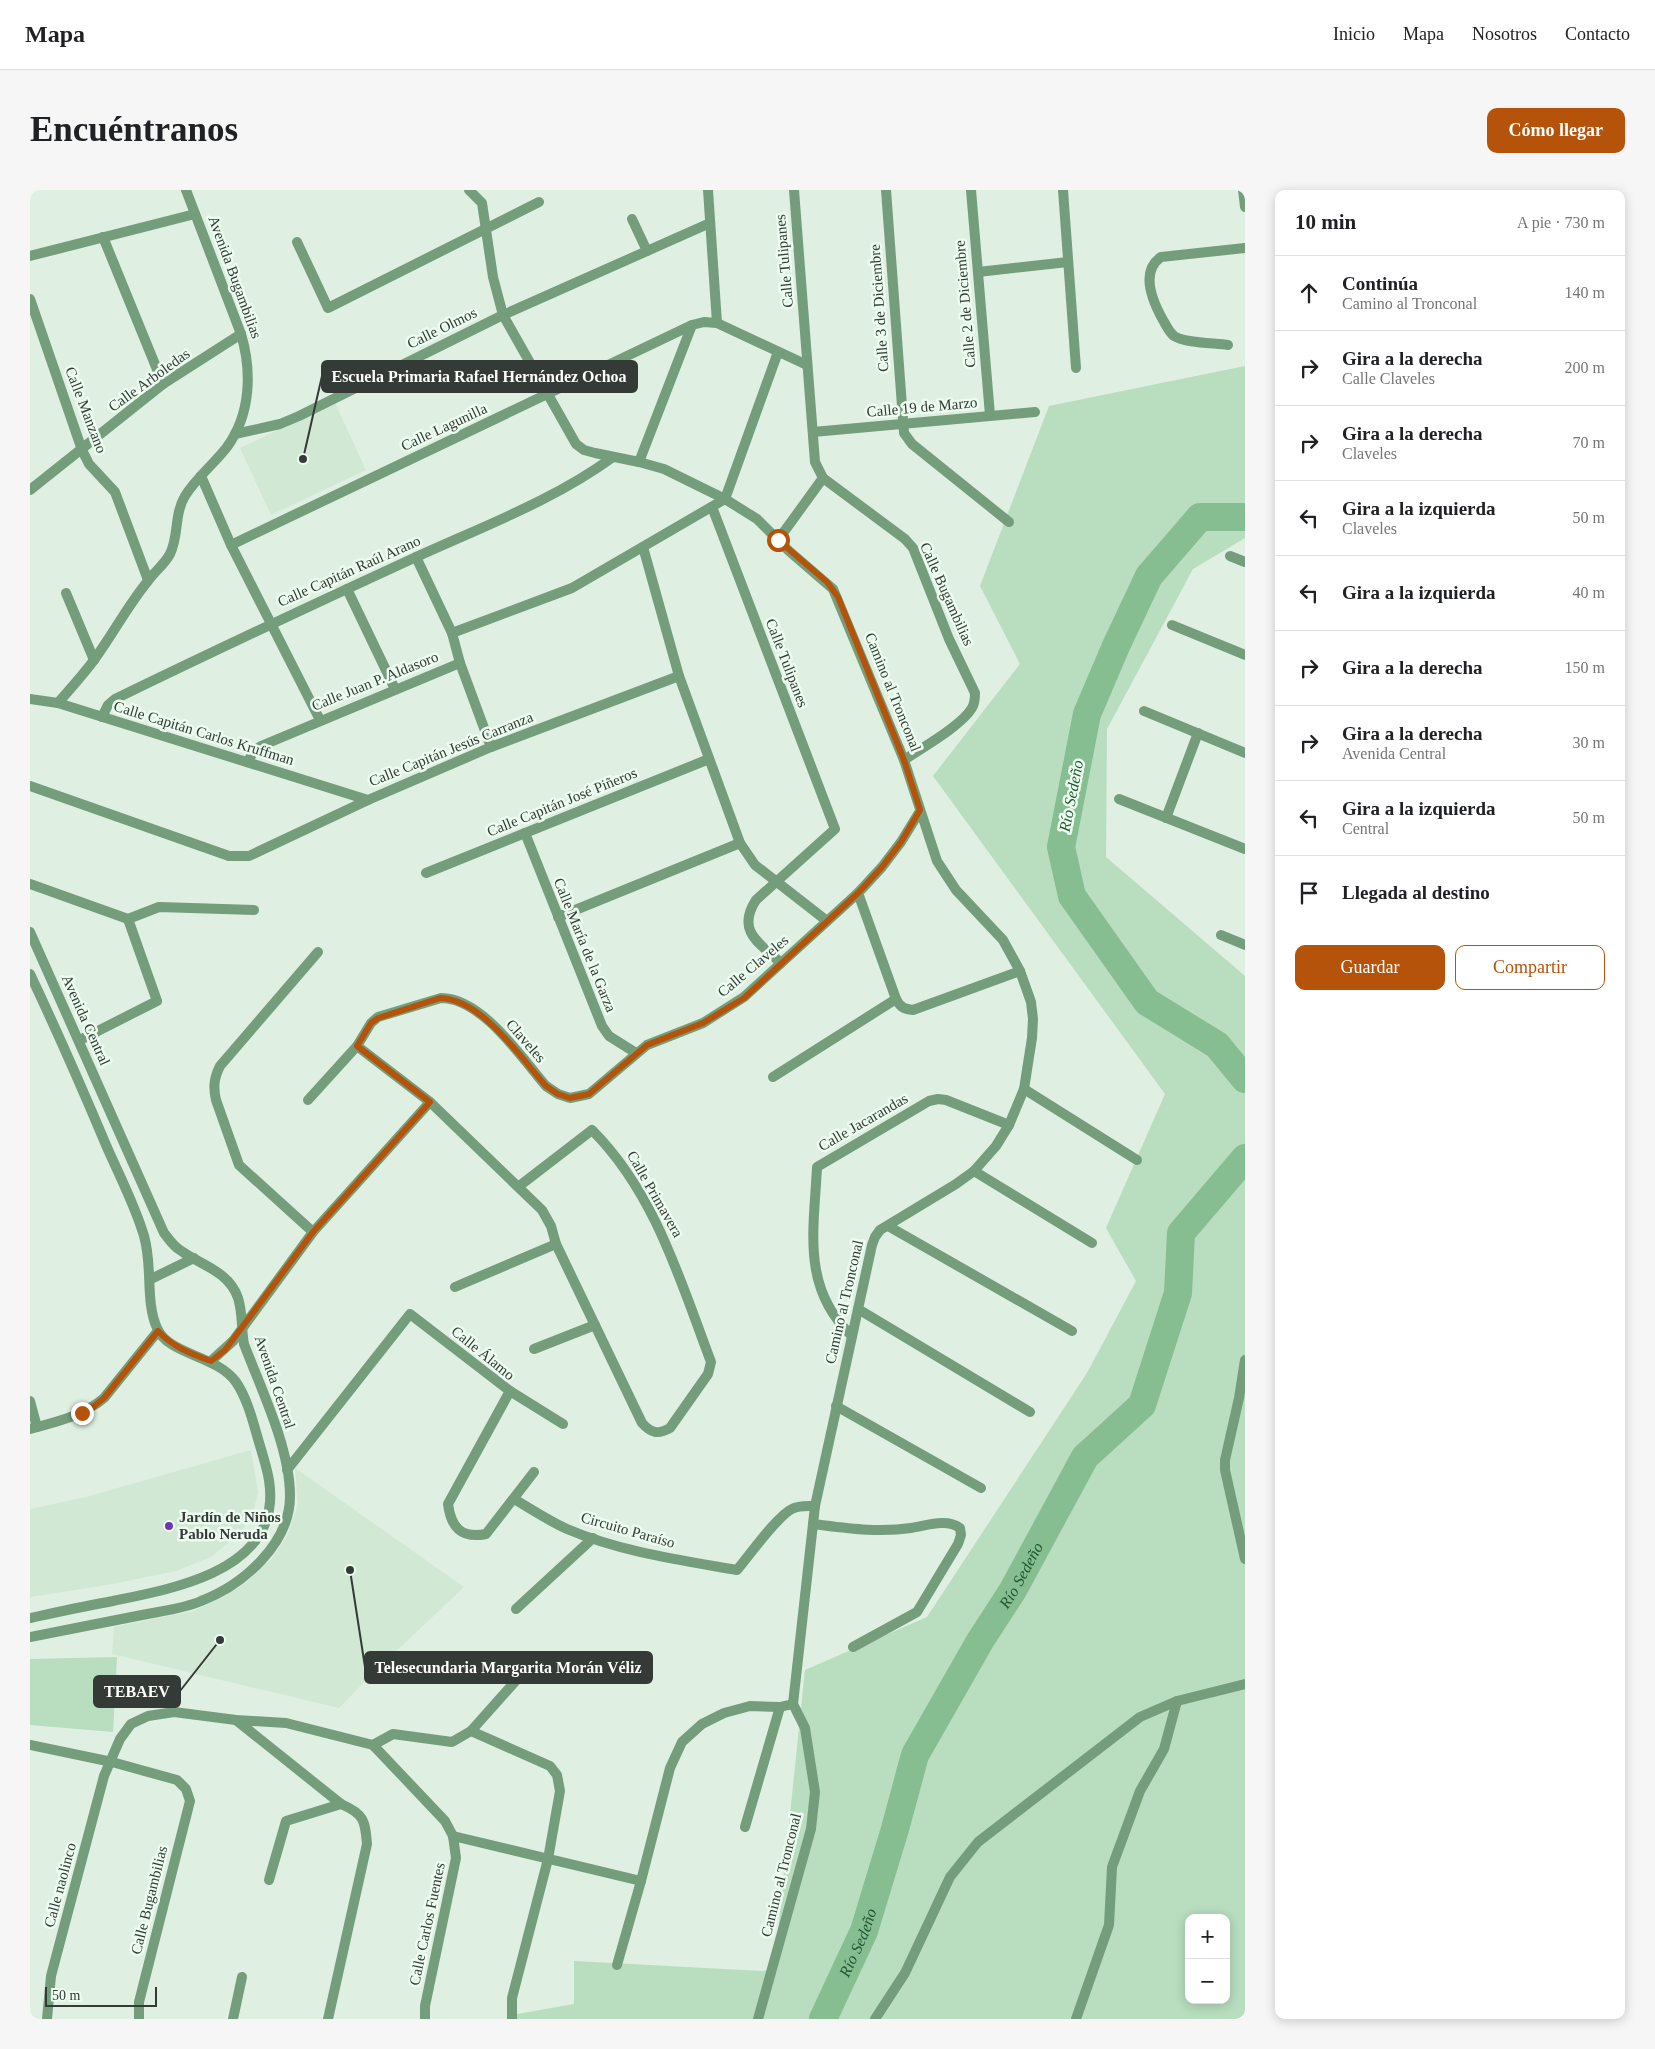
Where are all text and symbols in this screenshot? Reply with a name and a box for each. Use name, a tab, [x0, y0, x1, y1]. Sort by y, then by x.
text: Mapa	[25, 21, 85, 47]
text: Inicio	[1333, 24, 1375, 44]
text: Mapa	[1403, 24, 1444, 44]
text: Nosotros	[1472, 24, 1537, 44]
text: Contacto	[1565, 24, 1630, 44]
button: Cómo llegar	[1487, 108, 1625, 153]
text: Encuéntranos	[30, 110, 238, 149]
text: 10 min	[1295, 210, 1356, 234]
street label: Calle Tulipanes	[772, 213, 796, 308]
street label: Avenida Bugambilias	[205, 214, 265, 341]
text: A pie · 730 m	[1517, 214, 1605, 231]
street label: Calle 2 de Diciembre	[951, 239, 979, 368]
street label: Calle 3 de Diciembre	[867, 243, 891, 372]
text: Continúa	[1342, 273, 1418, 294]
icon: ahead	[1295, 279, 1323, 307]
text: 140 m	[1565, 284, 1605, 301]
text: Camino al Tronconal	[1342, 295, 1477, 312]
street label: Calle Olmos	[405, 304, 480, 352]
street label: Calle Arboledas	[105, 345, 193, 415]
text: Gira a la derecha	[1342, 348, 1483, 369]
icon: right	[1295, 354, 1323, 382]
text: 200 m	[1565, 359, 1605, 376]
callout: Escuela Primaria Rafael Hernández Ochoa	[322, 361, 637, 392]
street label: Calle Manzano	[62, 365, 110, 455]
text: Escuela Primaria Rafael Hernández Ochoa	[331, 368, 627, 385]
text: Calle Claveles	[1342, 370, 1435, 387]
street label: Calle 19 de Marzo	[866, 394, 978, 420]
street label: Calle Lagunilla	[399, 400, 490, 454]
text: Gira a la derecha	[1342, 423, 1483, 444]
icon: right	[1295, 429, 1323, 457]
text: 70 m	[1573, 434, 1605, 451]
text: Claveles	[1342, 445, 1397, 462]
text: Gira a la izquierda	[1342, 498, 1496, 519]
icon: left	[1295, 504, 1323, 532]
text: 50 m	[1573, 509, 1605, 526]
text: Claveles	[1342, 520, 1397, 537]
route start	[767, 529, 790, 552]
street label: Calle Capitán Raúl Arano	[275, 532, 423, 610]
street label: Calle Bugambilias	[917, 540, 977, 648]
icon: left	[1295, 579, 1323, 607]
text: Gira a la izquierda	[1342, 582, 1496, 603]
text: 40 m	[1573, 584, 1605, 601]
street label: Calle Tulipanes	[763, 616, 811, 710]
street label: Camino al Tronconal	[862, 630, 924, 754]
street label: Calle Juan P. Aldasoro	[309, 648, 441, 714]
icon: right	[1295, 654, 1323, 682]
text: Gira a la derecha	[1342, 657, 1483, 678]
text: 150 m	[1565, 659, 1605, 676]
street label: Calle Capitán Carlos Kruffman	[112, 698, 297, 768]
street label: Calle Capitán Jesús Carranza	[367, 709, 536, 789]
text: Gira a la derecha	[1342, 723, 1483, 744]
icon: right	[1295, 729, 1323, 757]
text: 30 m	[1573, 734, 1605, 751]
text: Avenida Central	[1342, 745, 1446, 762]
water label: Río Sedeño	[1056, 759, 1086, 834]
street label: Calle Capitán José Piñeros	[485, 764, 639, 839]
text: Gira a la izquierda	[1342, 798, 1496, 819]
icon: left	[1295, 804, 1323, 832]
text: 50 m	[1573, 809, 1605, 826]
text: Central	[1342, 820, 1389, 837]
street label: Calle María de la Garza	[551, 876, 619, 1015]
icon: arrive	[1295, 879, 1323, 907]
text: Llegada al destino	[1342, 882, 1490, 903]
street label: Calle Claveles	[715, 932, 792, 1000]
button: Guardar	[1295, 945, 1445, 990]
button: Compartir	[1455, 945, 1605, 990]
street label: Avenida Central	[59, 972, 113, 1068]
street label: Claveles	[503, 1016, 549, 1066]
street label: Calle Jacarandas	[816, 1090, 911, 1154]
street label: Calle Primavera	[624, 1148, 686, 1240]
street label: Camino al Tronconal	[822, 1238, 866, 1366]
street label: Calle Álamo	[448, 1323, 518, 1383]
street label: Avenida Central	[252, 1333, 298, 1431]
route end	[71, 1402, 94, 1425]
place label: Jardín de Niños Pablo Neruda	[179, 1509, 281, 1542]
street label: Circuito Paraíso	[579, 1509, 677, 1551]
marker: Jardín de Niños Pablo Neruda	[163, 1520, 175, 1532]
water label: Río Sedeño	[995, 1539, 1046, 1612]
callout: Telesecundaria Margarita Morán Véliz	[365, 1652, 652, 1683]
text: Telesecundaria Margarita Morán Véliz	[374, 1659, 642, 1677]
callout: TEBAEV	[94, 1676, 180, 1707]
text: TEBAEV	[104, 1683, 170, 1700]
street label: Camino al Tronconal	[758, 1812, 804, 1938]
street label: Calle naolinco	[41, 1841, 79, 1929]
street label: Calle Bugambilias	[128, 1844, 170, 1956]
street label: Calle Carlos Fuentes	[406, 1861, 448, 1987]
water label: Río Sedeño	[835, 1906, 879, 1980]
map controls	[1185, 1914, 1230, 2004]
button: +	[1185, 1914, 1230, 1959]
button: −	[1185, 1959, 1230, 2004]
scale bar	[45, 1984, 158, 2007]
text: 50 m	[52, 1988, 80, 2003]

